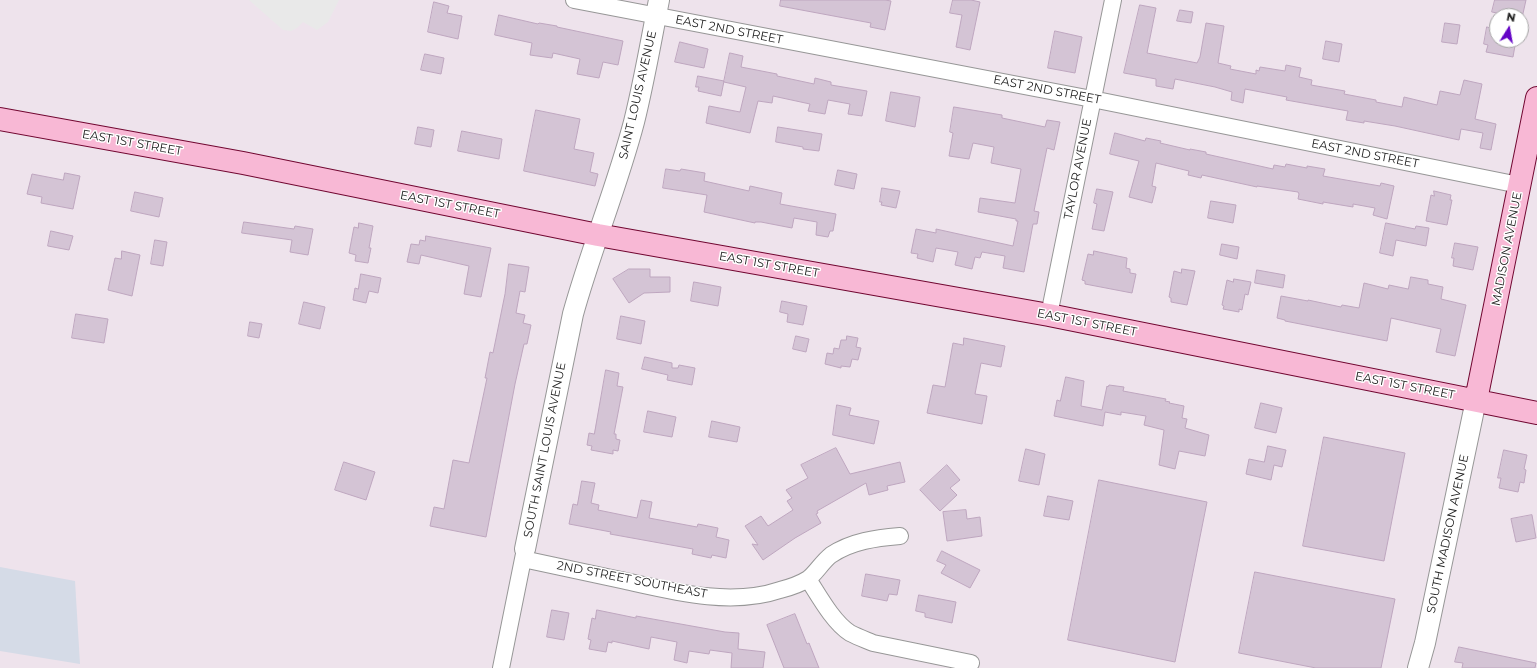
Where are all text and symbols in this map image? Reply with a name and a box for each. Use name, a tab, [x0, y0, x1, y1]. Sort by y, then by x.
north arrow	[1489, 8, 1529, 48]
text: N	[1505, 9, 1517, 25]
street label: EAST 2ND STREET	[674, 13, 784, 47]
street label: SAINT LOUIS AVENUE	[616, 29, 660, 161]
street label: EAST 2ND STREET	[992, 73, 1102, 107]
street label: TAYLOR AVENUE	[1061, 117, 1095, 221]
street label: EAST 1ST STREET	[81, 127, 183, 159]
street label: EAST 2ND STREET	[1310, 137, 1420, 171]
street label: EAST 1ST STREET	[399, 188, 501, 222]
street label: MADISON AVENUE	[1489, 191, 1525, 307]
street label: EAST 1ST STREET	[718, 249, 820, 281]
street label: EAST 1ST STREET	[1036, 306, 1138, 340]
street label: SOUTH SAINT LOUIS AVENUE	[521, 361, 569, 539]
street label: EAST 1ST STREET	[1354, 369, 1456, 403]
street label: SOUTH MADISON AVENUE	[1424, 453, 1472, 615]
street label: 2ND STREET SOUTHEAST	[556, 558, 708, 602]

